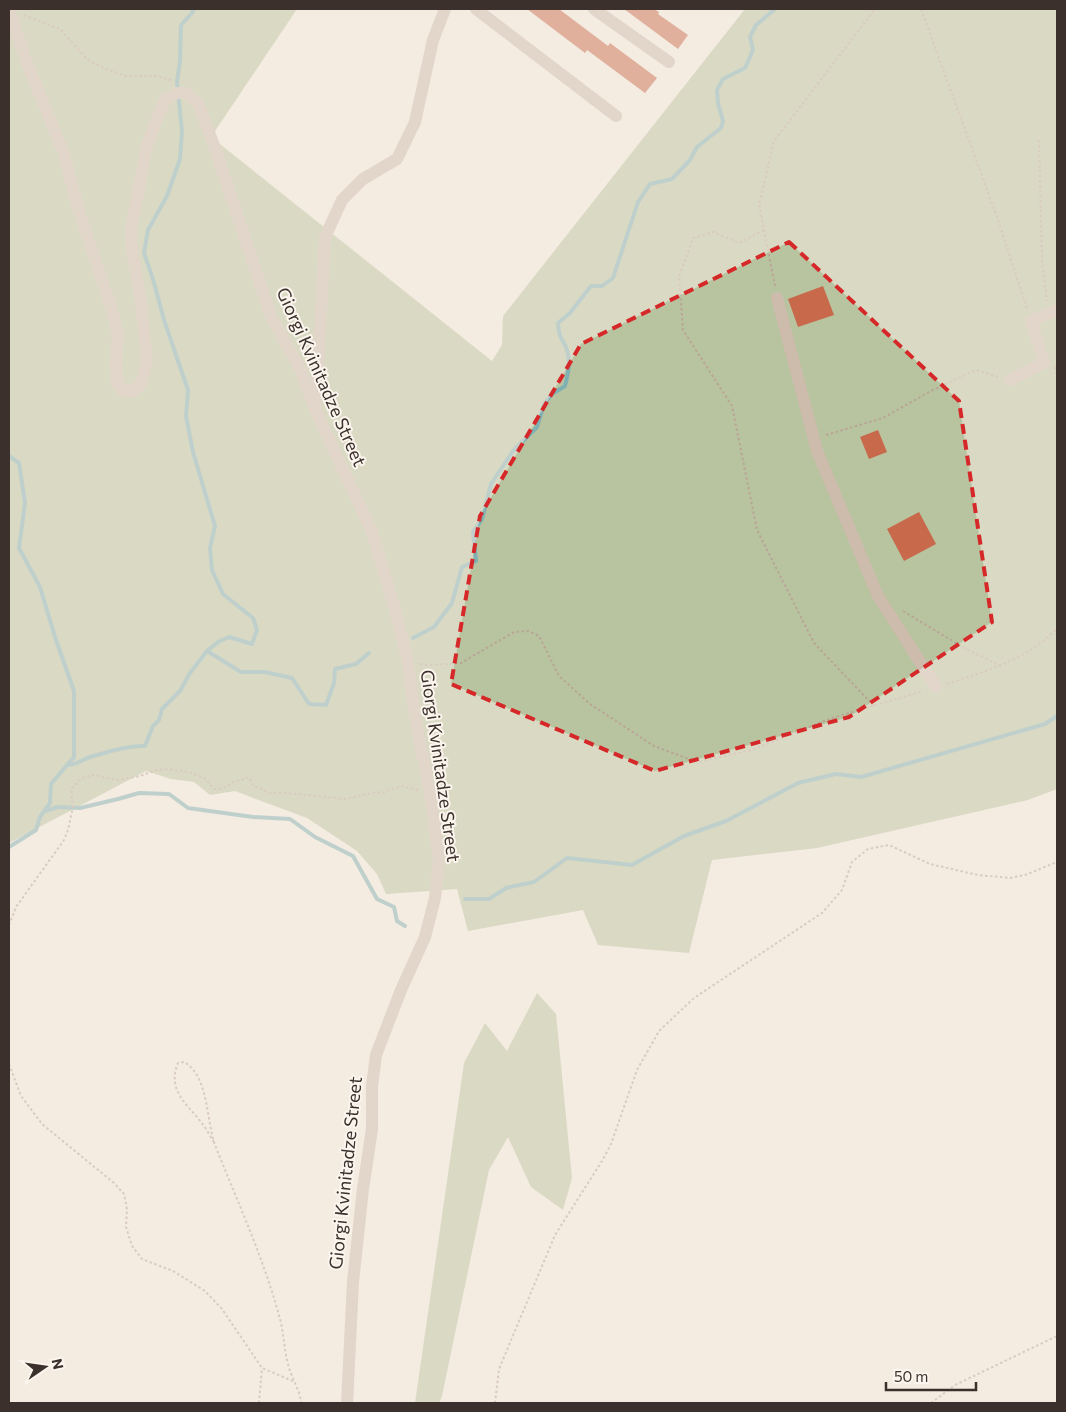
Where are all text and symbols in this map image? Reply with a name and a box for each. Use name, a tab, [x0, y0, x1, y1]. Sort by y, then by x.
street label: Giorgi Kvinitadze Street	[272, 284, 371, 470]
street label: Giorgi Kvinitadze Street	[417, 668, 465, 863]
street label: Giorgi Kvinitadze Street	[324, 1075, 366, 1270]
north arrow	[20, 1342, 70, 1392]
text: N	[49, 1357, 68, 1371]
scale bar	[886, 1360, 976, 1392]
text: 50 m	[894, 1367, 928, 1385]

